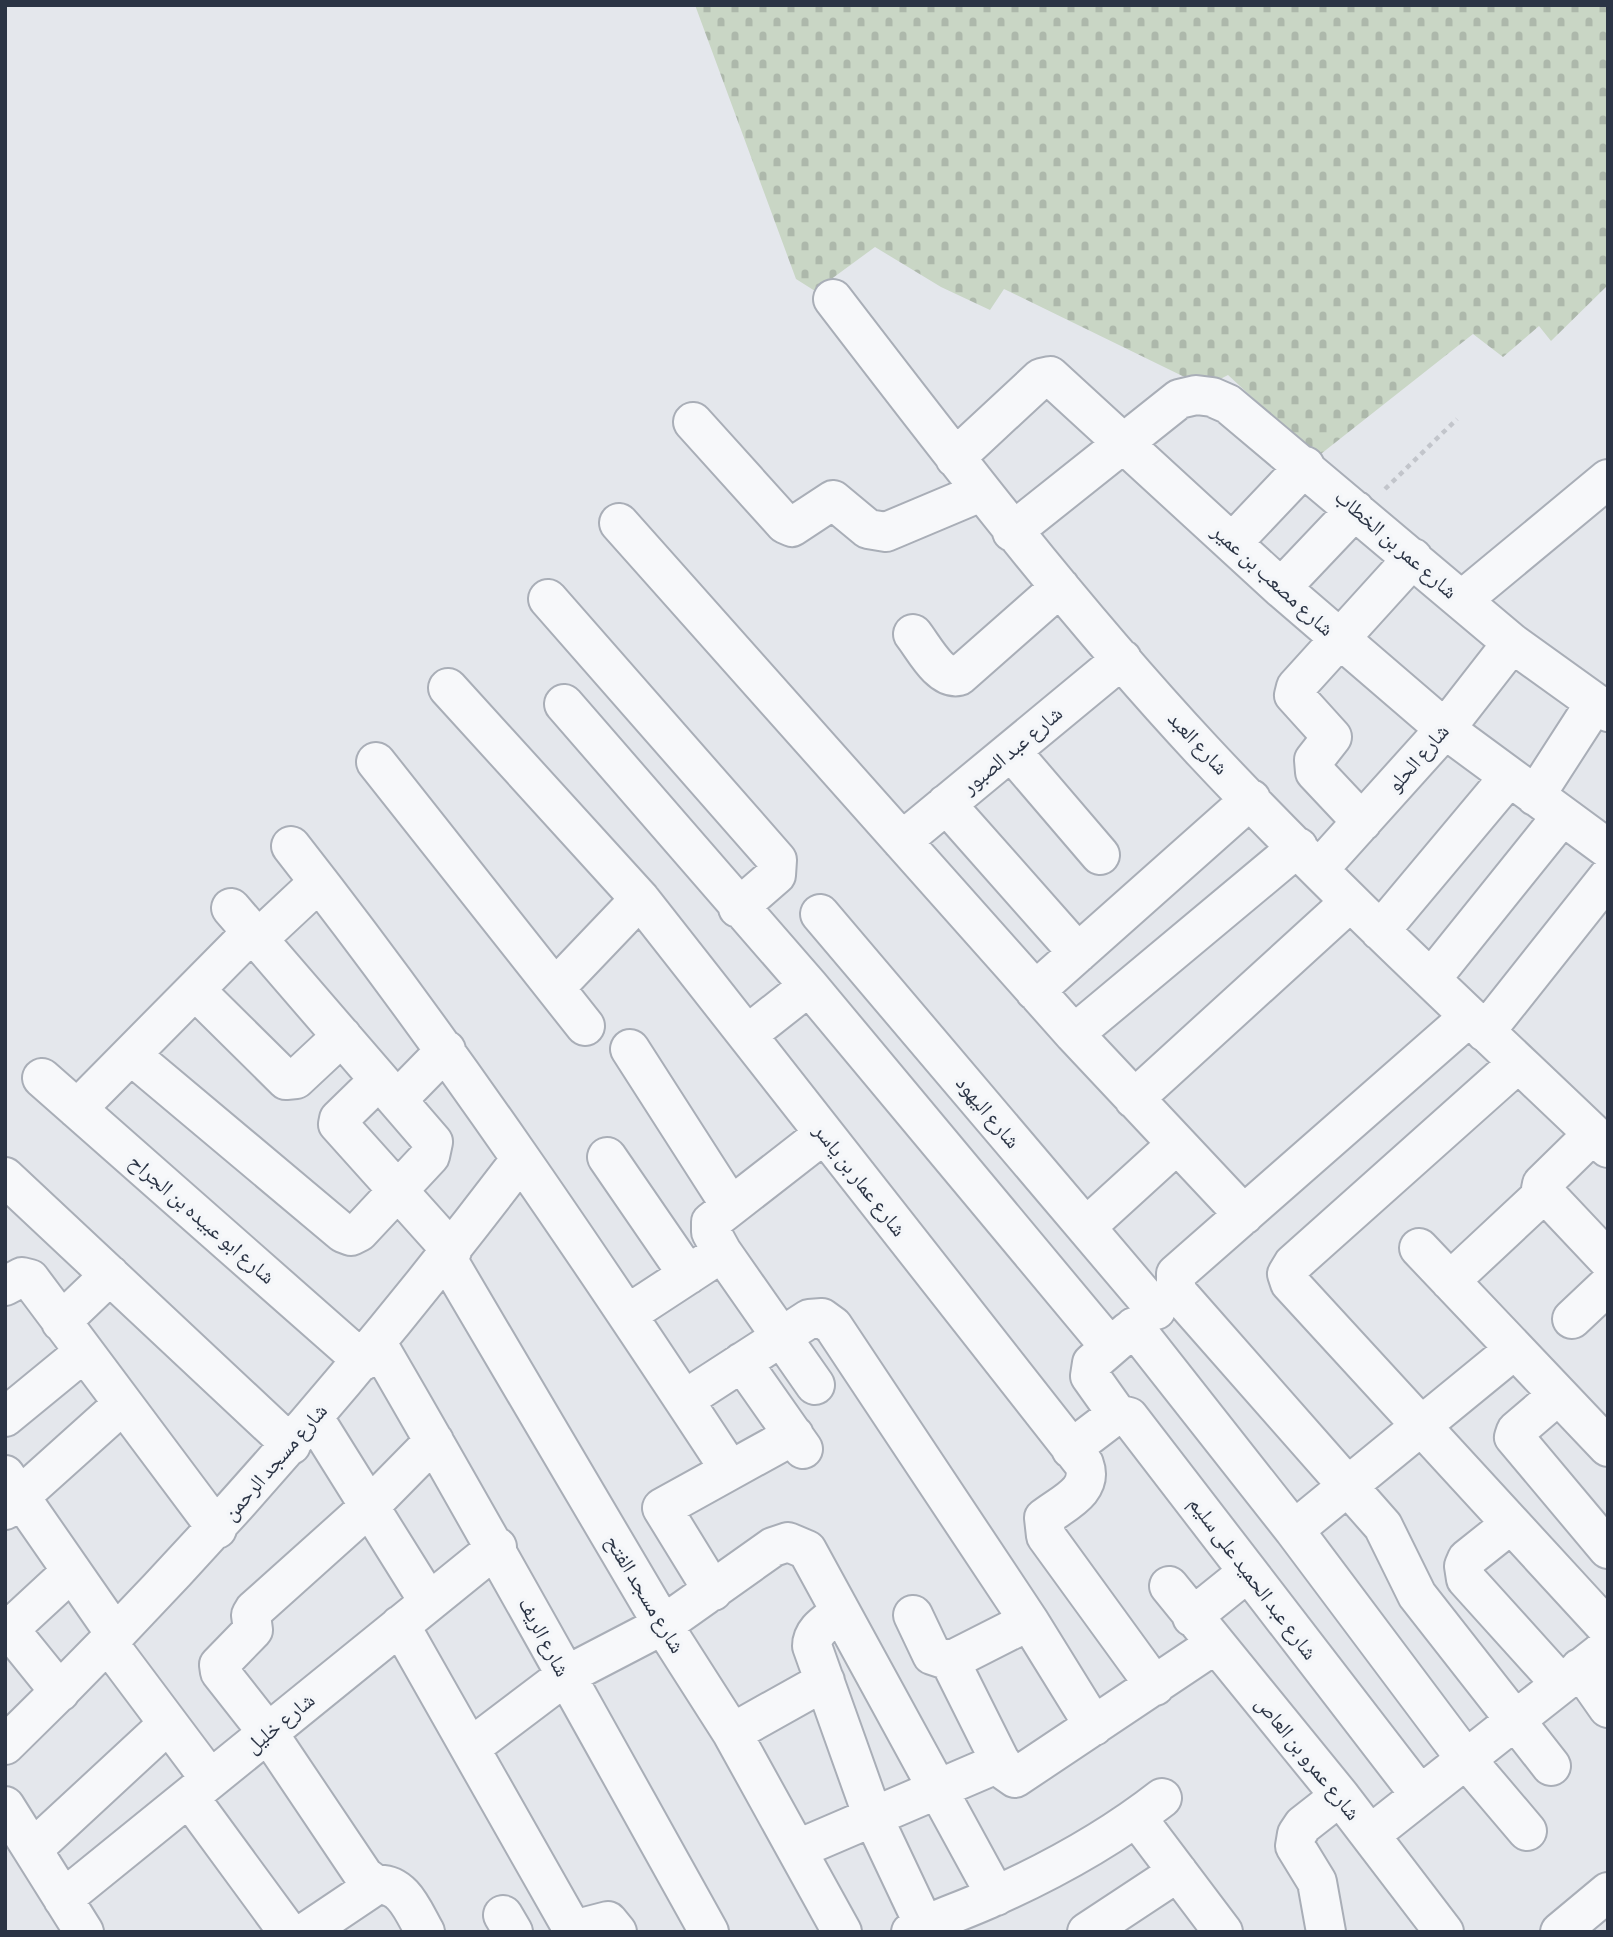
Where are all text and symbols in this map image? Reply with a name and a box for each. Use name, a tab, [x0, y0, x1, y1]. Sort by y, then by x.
street label: شارع عمر بن الخطاب	[1329, 486, 1461, 604]
street label: شارع مصعب بن عمير	[1206, 520, 1337, 642]
street label: شارع عبد الصبور	[958, 703, 1068, 800]
street label: شارع العبد	[1162, 708, 1232, 780]
street label: شارع الحلو	[1384, 721, 1455, 797]
street label: شارع اليهود	[950, 1072, 1024, 1154]
street label: شارع عمار بن ياسر	[807, 1120, 910, 1242]
street label: شارع ابو عبيده بن الجراح	[123, 1151, 279, 1290]
street label: شارع مسجد الرحمن	[219, 1400, 333, 1526]
street label: شارع عبد الحميد على سليم	[1182, 1493, 1321, 1665]
street label: شارع مسجد الفتح	[599, 1532, 688, 1658]
street label: شارع الريف	[512, 1594, 573, 1681]
street label: شارع خليل	[242, 1689, 320, 1759]
street label: شارع عمرو بن العاص	[1250, 1692, 1364, 1825]

